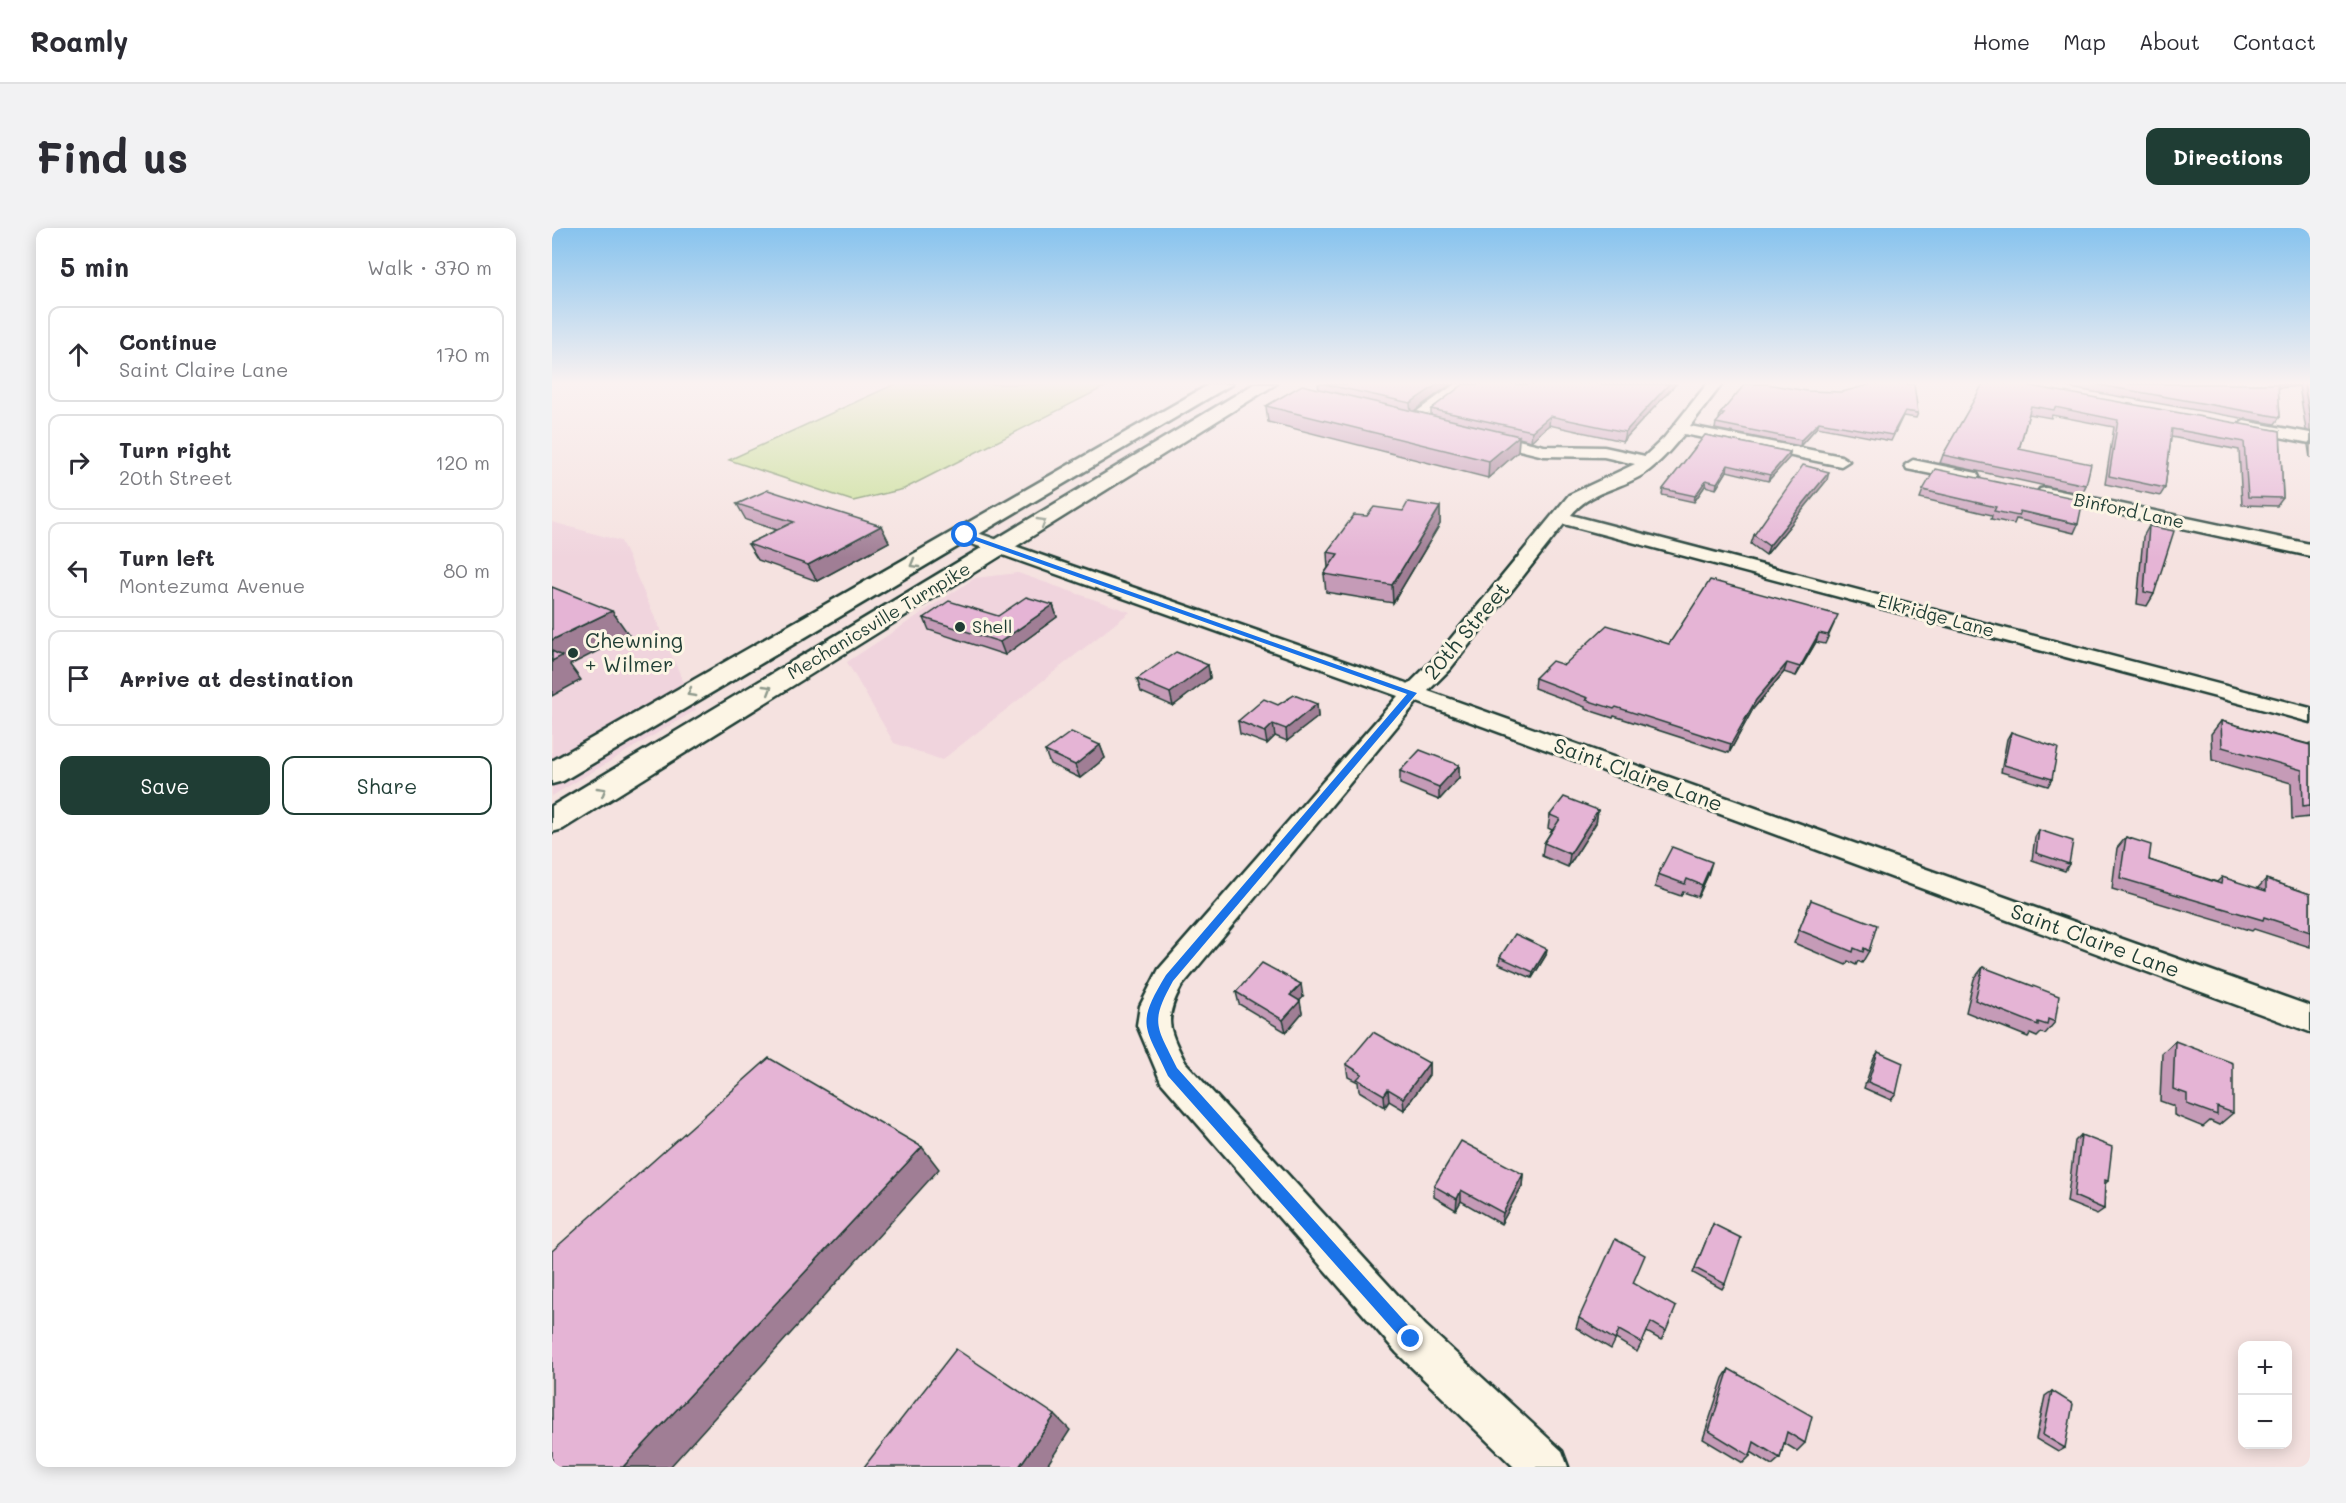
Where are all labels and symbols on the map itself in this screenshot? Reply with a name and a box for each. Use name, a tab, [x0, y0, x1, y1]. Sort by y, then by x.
street label: Binford Lane	[2072, 487, 2187, 533]
one-way arrow	[1036, 517, 1046, 529]
route start	[951, 521, 977, 547]
street label: Mechanicsville Turnpike	[783, 556, 974, 684]
one-way arrow	[910, 557, 920, 568]
street label: 20th Street	[1417, 576, 1515, 684]
street label: Elkridge Lane	[1875, 588, 1997, 642]
place label: Shell	[972, 614, 1012, 638]
marker: Shell	[953, 620, 967, 634]
place label: Chewning + Wilmer	[585, 626, 683, 677]
marker: Chewning + Wilmer	[566, 646, 580, 660]
one-way arrow	[762, 684, 772, 696]
one-way arrow	[687, 686, 697, 698]
street label: Saint Claire Lane	[1550, 731, 1727, 817]
one-way arrow	[596, 786, 606, 798]
street label: Saint Claire Lane	[2007, 897, 2184, 983]
route end	[1397, 1325, 1423, 1351]

